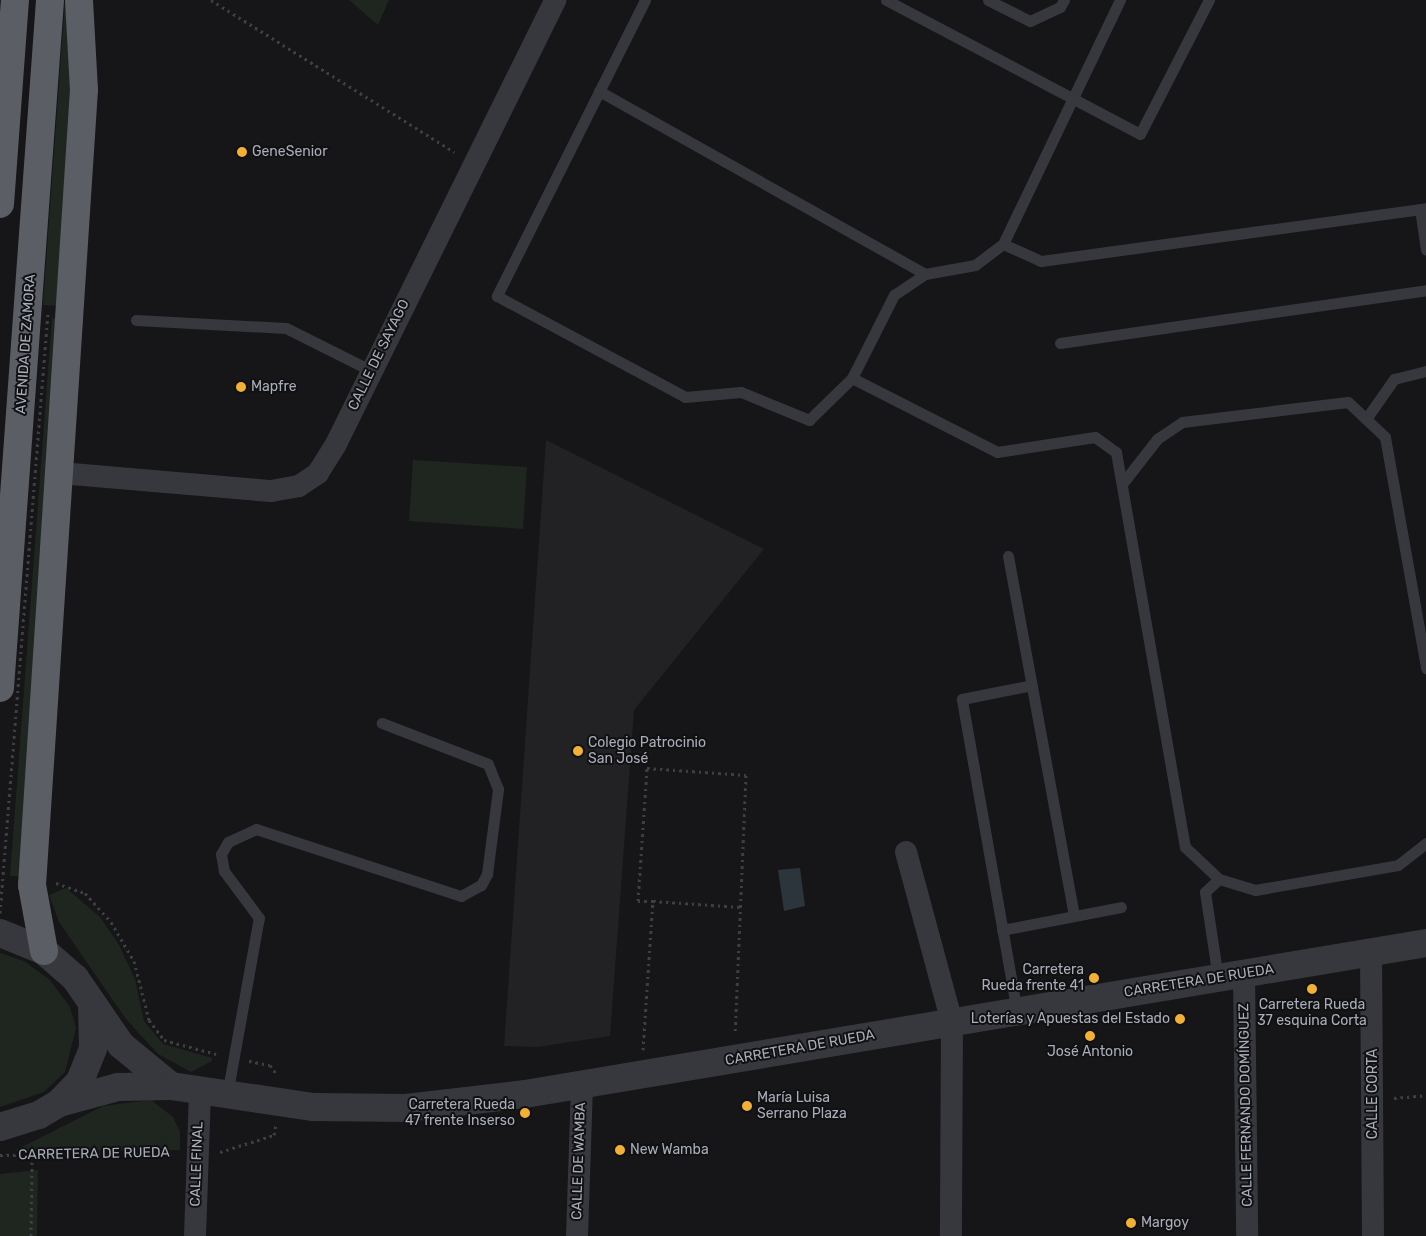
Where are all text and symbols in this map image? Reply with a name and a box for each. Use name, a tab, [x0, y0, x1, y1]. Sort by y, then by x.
place label: GeneSenior	[252, 144, 327, 160]
marker: GeneSenior	[236, 146, 248, 158]
street label: AVENIDA DE ZAMORA	[13, 273, 39, 415]
street label: CALLE DE SAYAGO	[345, 297, 413, 413]
place label: Mapfre	[251, 379, 297, 395]
marker: Mapfre	[235, 381, 247, 393]
place label: Colegio Patrocinio San José	[588, 735, 706, 768]
marker: Colegio Patrocinio San José	[572, 745, 584, 757]
street label: CARRETERA DE RUEDA	[1123, 961, 1275, 1001]
place label: Carretera Rueda frente 41	[981, 962, 1084, 994]
marker: Carretera Rueda frente 41	[1088, 972, 1100, 984]
marker: Carretera Rueda 37 esquina Corta	[1306, 983, 1318, 995]
place label: Carretera Rueda 37 esquina Corta	[1257, 997, 1367, 1030]
street label: CALLE FERNANDO DOMÍNGUEZ	[1236, 1003, 1256, 1207]
place label: Loterías y Apuestas del Estado	[970, 1011, 1170, 1027]
marker: Loterías y Apuestas del Estado	[1174, 1013, 1186, 1025]
street label: CARRETERA DE RUEDA	[724, 1027, 876, 1069]
marker: José Antonio	[1084, 1030, 1096, 1042]
place label: José Antonio	[1047, 1044, 1133, 1060]
street label: CALLE CORTA	[1365, 1049, 1381, 1139]
place label: María Luisa Serrano Plaza	[757, 1090, 847, 1122]
place label: Carretera Rueda 47 frente Inserso	[405, 1097, 515, 1130]
marker: María Luisa Serrano Plaza	[741, 1100, 753, 1112]
street label: CALLE DE WAMBA	[569, 1102, 589, 1220]
marker: Carretera Rueda 47 frente Inserso	[519, 1107, 531, 1119]
street label: CALLE FINAL	[187, 1121, 207, 1207]
place label: New Wamba	[630, 1142, 709, 1158]
street label: CARRETERA DE RUEDA	[18, 1144, 170, 1164]
marker: New Wamba	[614, 1144, 626, 1156]
place label: Margoy	[1141, 1215, 1189, 1231]
marker: Margoy	[1125, 1217, 1137, 1229]

